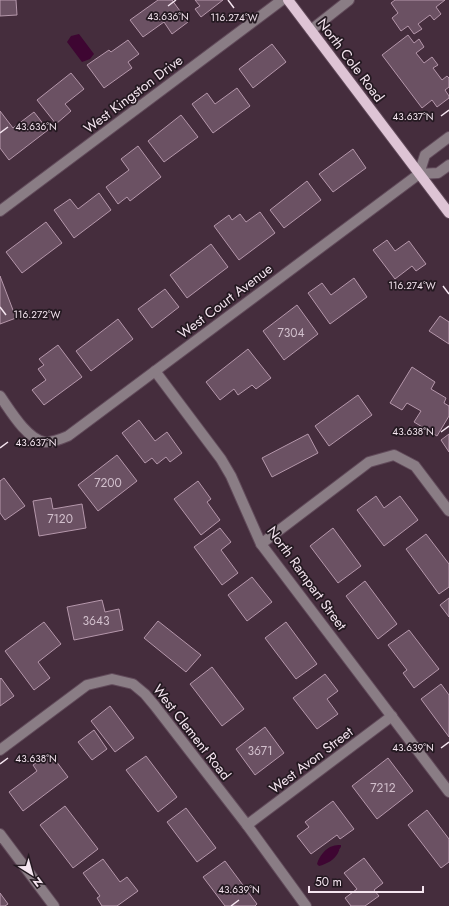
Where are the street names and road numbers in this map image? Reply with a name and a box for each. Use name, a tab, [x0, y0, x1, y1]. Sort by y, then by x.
street label: North Cole Road	[313, 14, 389, 106]
street label: West Kingston Drive	[79, 50, 187, 138]
street label: West Court Avenue	[174, 259, 276, 343]
street label: North Rampart Street	[262, 522, 352, 635]
street label: West Clement Road	[148, 680, 236, 784]
street label: West Avon Street	[265, 721, 358, 798]

